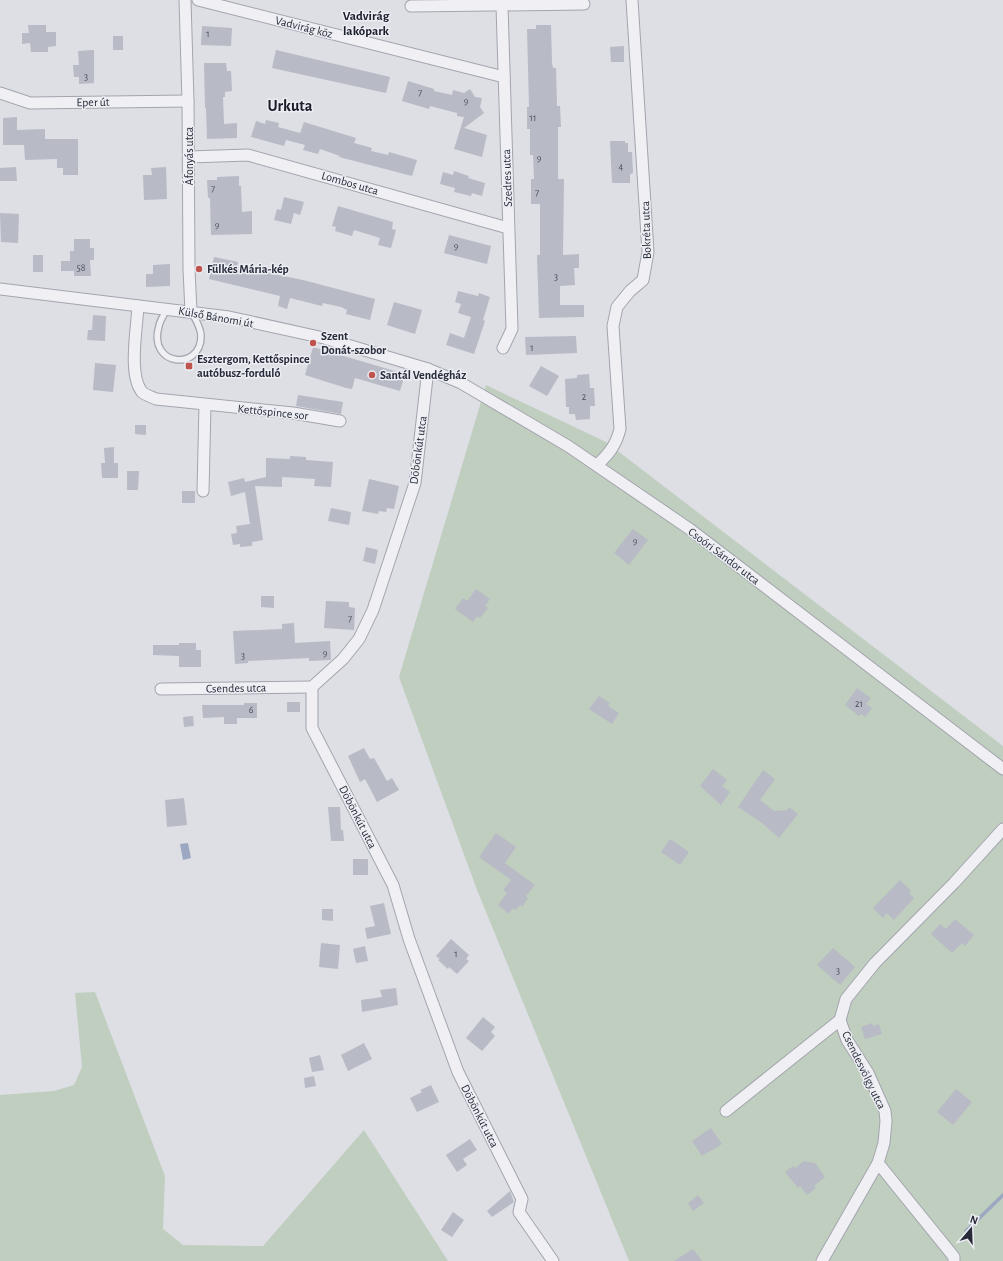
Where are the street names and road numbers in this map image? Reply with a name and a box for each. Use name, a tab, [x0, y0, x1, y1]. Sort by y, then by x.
street label: Vadvirág köz	[274, 14, 334, 40]
street label: Eper út	[76, 96, 110, 108]
street label: Áfonyás utca	[182, 126, 196, 185]
street label: Szedres utca	[500, 148, 514, 207]
street label: Lombos utca	[320, 169, 380, 197]
street label: Bokréta utca	[639, 200, 653, 259]
street label: Külső Bánomi út	[178, 304, 255, 330]
street label: Kettőspince sor	[237, 402, 309, 422]
street label: Döbönkút utca	[407, 415, 429, 485]
street label: Csoóri Sándor utca	[686, 525, 762, 587]
street label: Csendes utca	[206, 681, 267, 695]
street label: Döbönkút utca	[337, 784, 379, 851]
street label: Csendesvölgy utca	[839, 1029, 888, 1112]
street label: Döbönkút utca	[459, 1083, 501, 1150]

